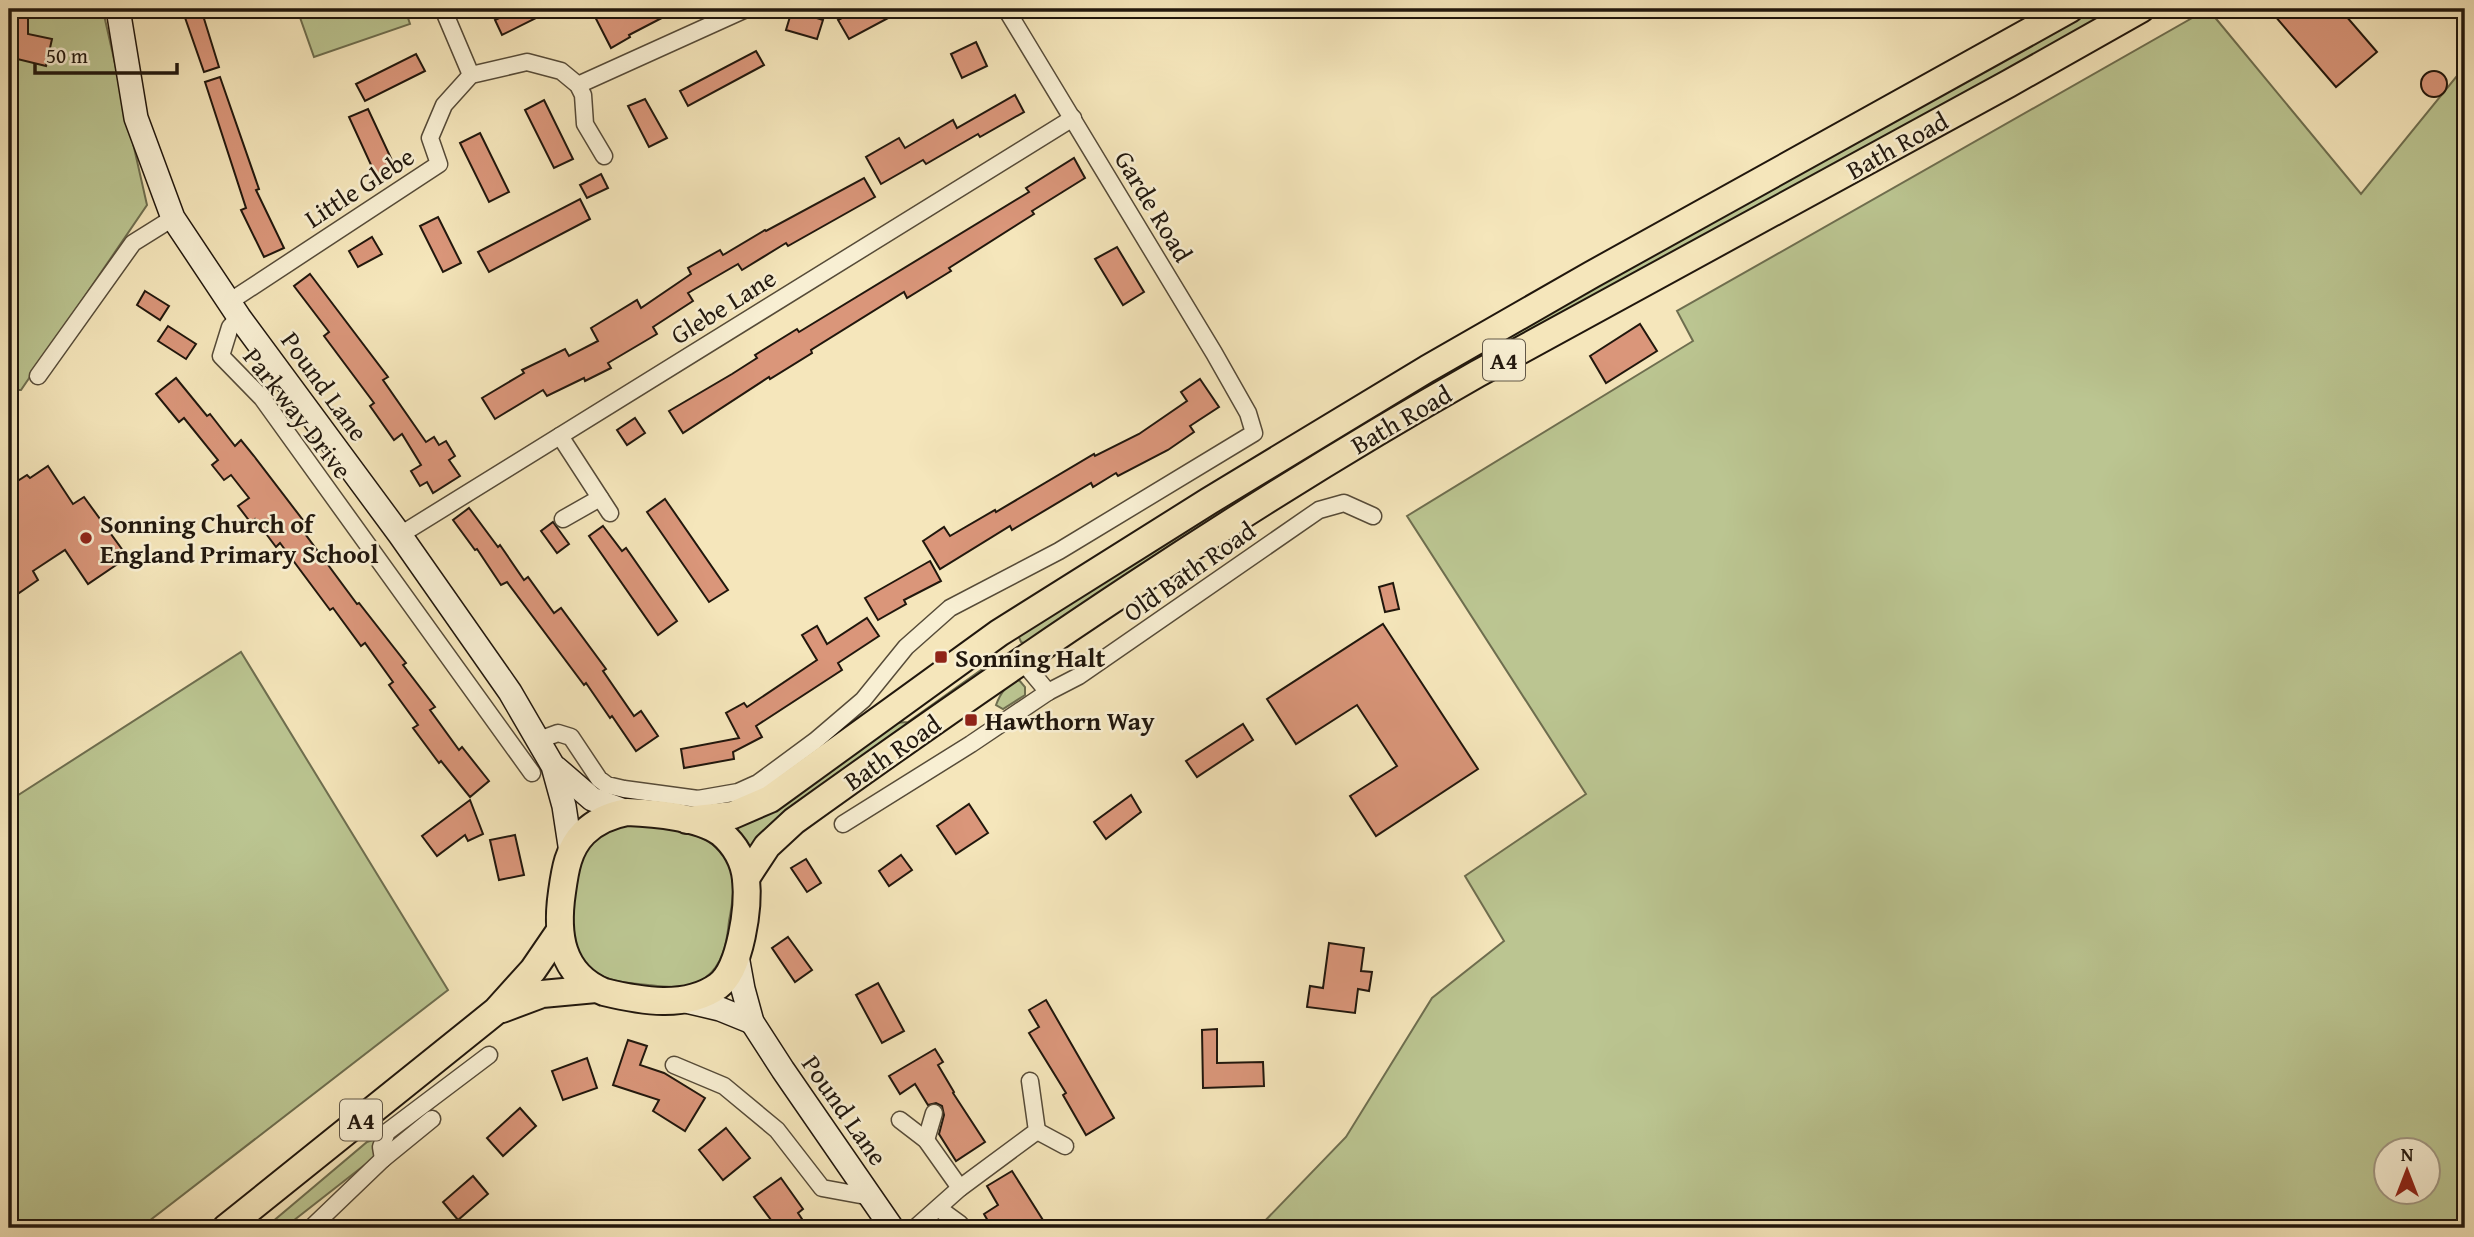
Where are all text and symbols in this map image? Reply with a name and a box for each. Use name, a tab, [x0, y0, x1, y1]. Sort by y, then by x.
scale bar	[35, 32, 177, 76]
text: 50 m	[46, 40, 88, 71]
street label: Bath Road	[1839, 101, 1955, 189]
street label: Little Glebe	[296, 137, 422, 237]
street label: Garde Road	[1105, 143, 1203, 269]
street label: Glebe Lane	[663, 258, 783, 354]
street label: Pound Lane	[272, 323, 378, 449]
street label: Parkway Drive	[234, 339, 362, 487]
road number: A4	[1483, 340, 1525, 380]
street label: Bath Road	[1343, 374, 1459, 464]
place label: Sonning Church of England Primary School	[100, 504, 378, 573]
street label: Old Bath Road	[1115, 511, 1263, 631]
marker: Sonning Church of England Primary School	[78, 530, 94, 546]
place label: Sonning Halt	[955, 638, 1105, 677]
marker: Sonning Halt	[933, 649, 949, 665]
place label: Hawthorn Way	[985, 701, 1155, 740]
street label: Bath Road	[835, 704, 949, 800]
marker: Hawthorn Way	[963, 712, 979, 728]
street label: Pound Lane	[793, 1047, 897, 1173]
road number: A4	[340, 1100, 382, 1140]
north arrow	[2372, 1136, 2442, 1206]
text: N	[2401, 1140, 2414, 1168]

